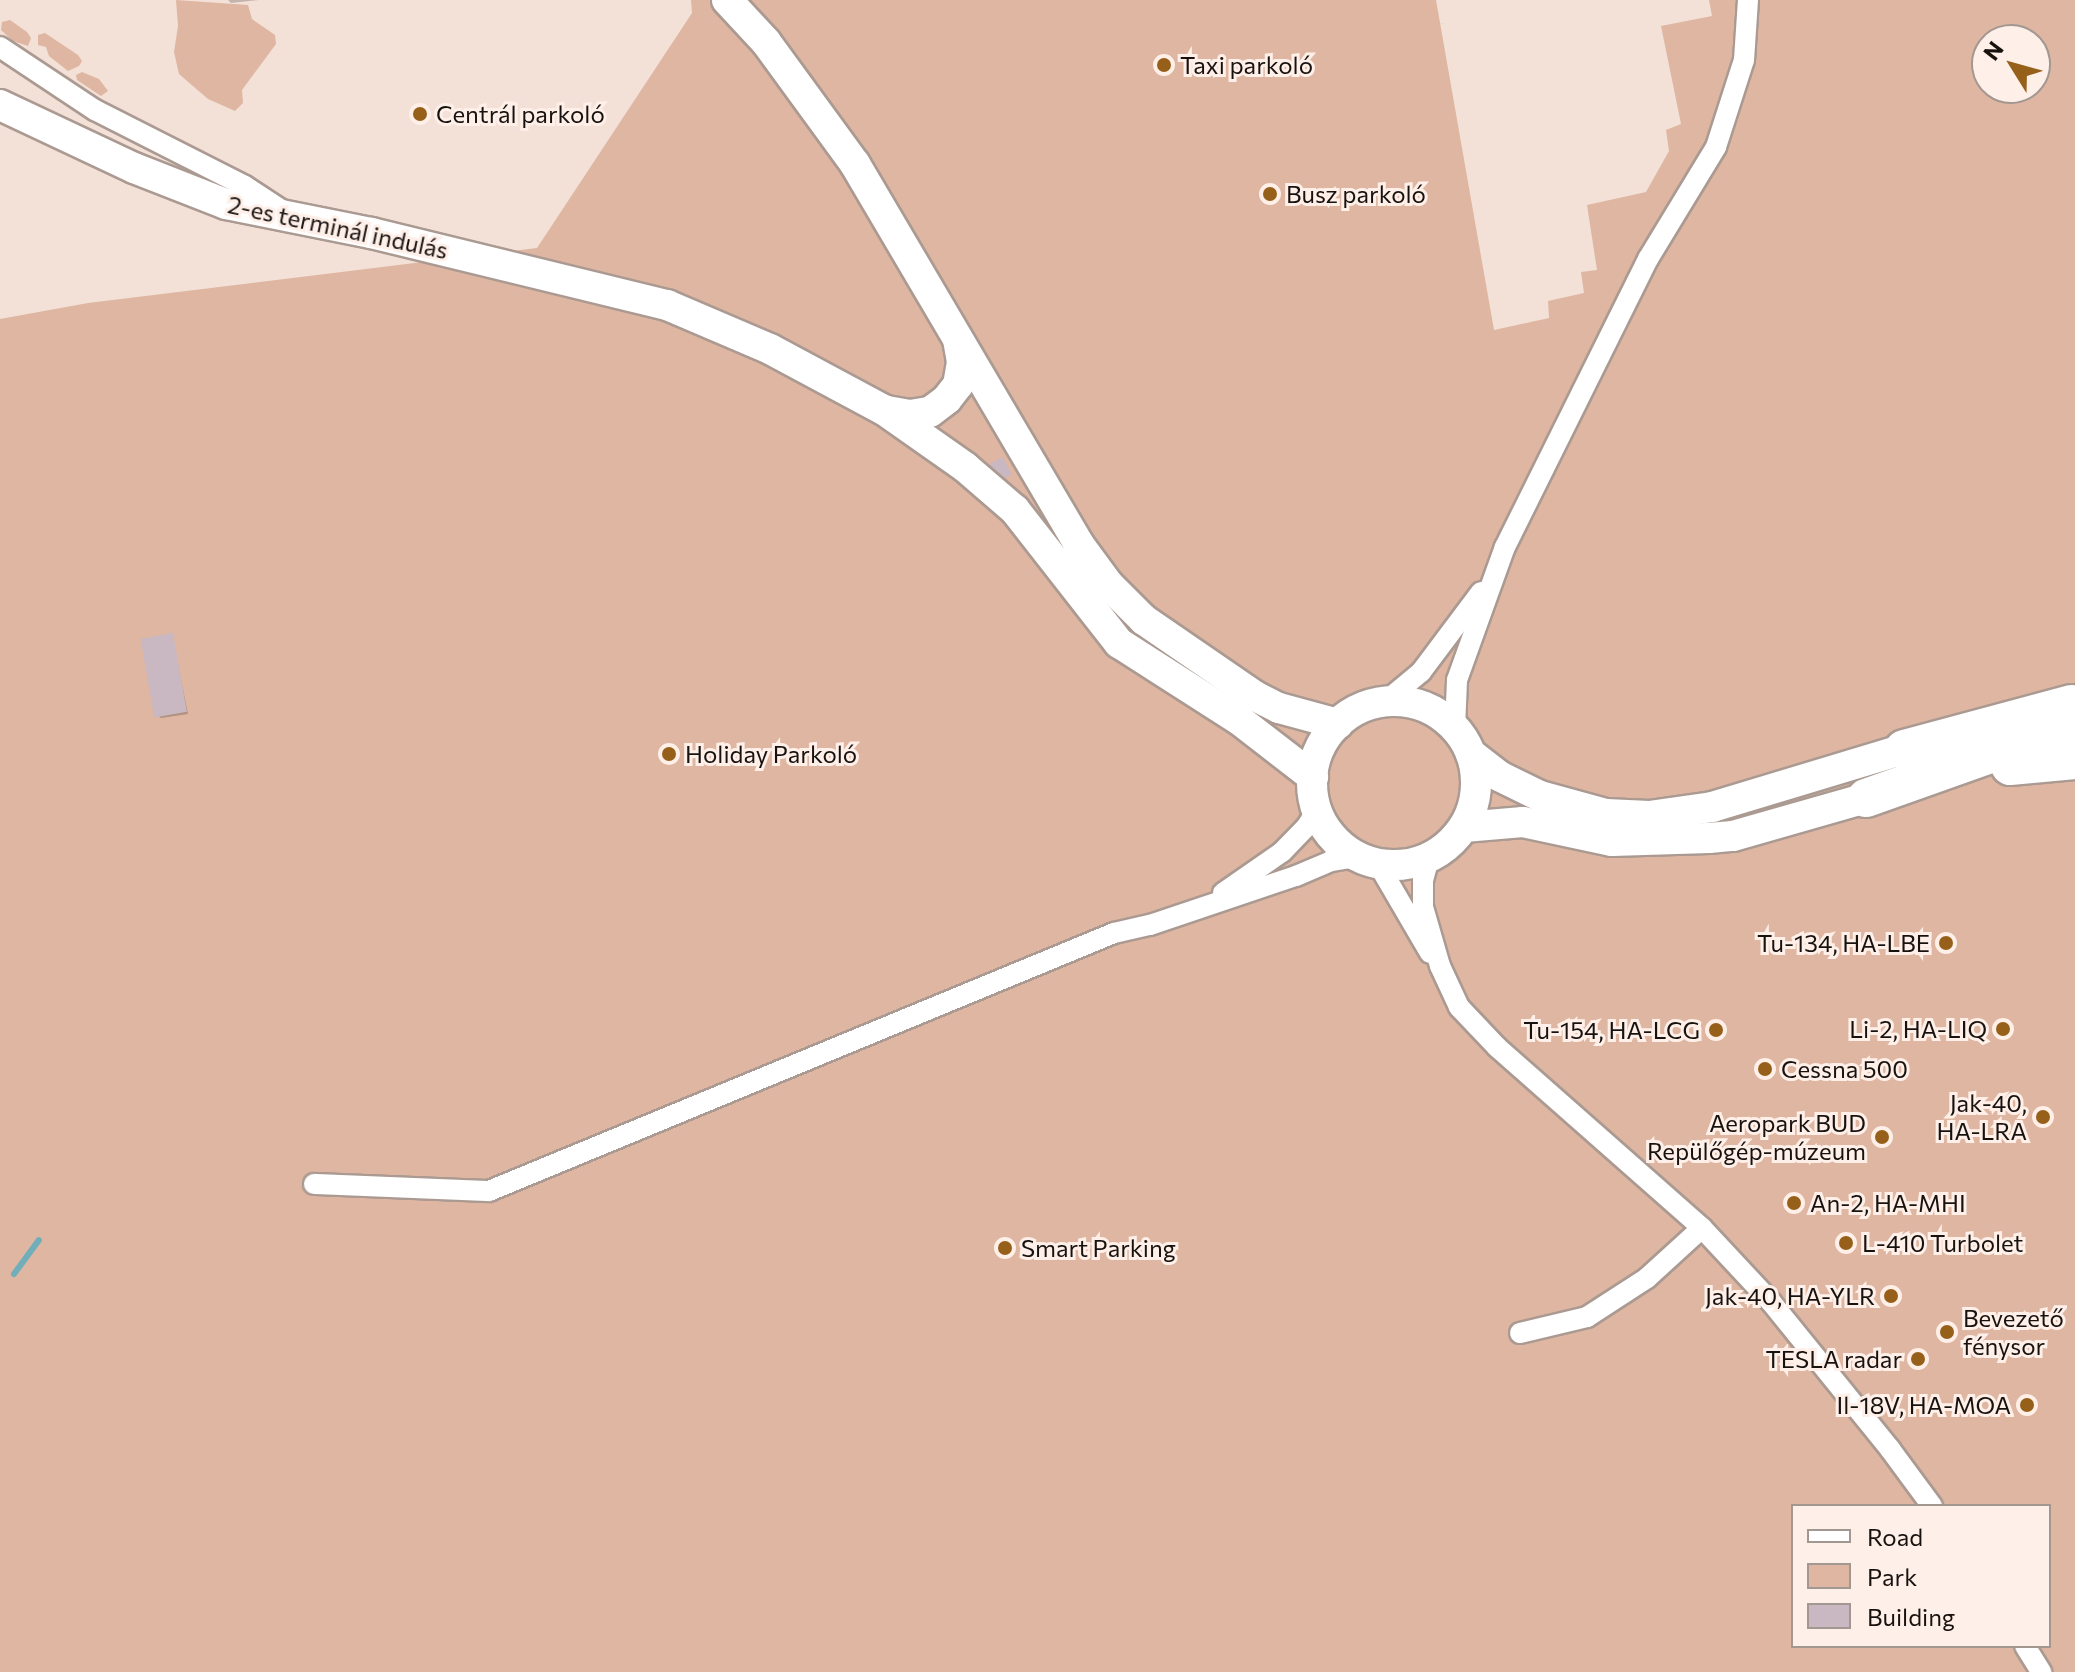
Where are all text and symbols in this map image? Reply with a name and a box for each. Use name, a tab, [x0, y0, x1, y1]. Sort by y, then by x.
north arrow	[1971, 24, 2051, 104]
text: N	[1977, 36, 2009, 65]
place label: Taxi parkoló	[1180, 51, 1313, 79]
marker: Taxi parkoló	[1155, 56, 1173, 74]
place label: Centrál parkoló	[436, 100, 605, 128]
marker: Centrál parkoló	[411, 105, 429, 123]
place label: Busz parkoló	[1286, 180, 1426, 208]
marker: Busz parkoló	[1261, 185, 1279, 203]
street label: 2-es terminál indulás	[225, 190, 451, 264]
place label: Holiday Parkoló	[685, 740, 857, 768]
marker: Holiday Parkoló	[660, 745, 678, 763]
place label: Tu-134, HA-LBE	[1757, 929, 1930, 957]
marker: Tu-134, HA-LBE	[1937, 934, 1955, 952]
place label: Li-2, HA-LIQ	[1849, 1015, 1987, 1043]
place label: Tu-154, HA-LCG	[1523, 1016, 1700, 1044]
marker: Li-2, HA-LIQ	[1994, 1020, 2012, 1038]
marker: Tu-154, HA-LCG	[1707, 1021, 1725, 1039]
place label: Cessna 500	[1781, 1055, 1908, 1083]
marker: Cessna 500	[1756, 1060, 1774, 1078]
place label: Jak-40, HA-LRA	[1936, 1089, 2027, 1145]
marker: Jak-40, HA-LRA	[2034, 1108, 2052, 1126]
place label: Aeropark BUD Repülőgép-múzeum	[1647, 1109, 1866, 1165]
marker: Aeropark BUD Repülőgép-múzeum	[1873, 1128, 1891, 1146]
place label: An-2, HA-MHI	[1810, 1189, 1966, 1217]
marker: An-2, HA-MHI	[1785, 1194, 1803, 1212]
place label: L-410 Turbolet	[1862, 1229, 2023, 1257]
place label: Smart Parking	[1021, 1234, 1176, 1262]
marker: L-410 Turbolet	[1837, 1234, 1855, 1252]
marker: Smart Parking	[996, 1239, 1014, 1257]
place label: Jak-40, HA-YLR	[1705, 1282, 1875, 1310]
marker: Jak-40, HA-YLR	[1882, 1287, 1900, 1305]
place label: Bevezető fénysor	[1963, 1304, 2064, 1360]
marker: Bevezető fénysor	[1938, 1323, 1956, 1341]
place label: TESLA radar	[1766, 1345, 1902, 1373]
marker: TESLA radar	[1909, 1350, 1927, 1368]
place label: Il-18V, HA-MOA	[1836, 1391, 2011, 1419]
marker: Il-18V, HA-MOA	[2018, 1396, 2036, 1414]
legend	[1791, 1504, 2051, 1648]
text: Road	[1867, 1522, 1923, 1551]
text: Park	[1867, 1562, 1917, 1591]
text: Building	[1867, 1602, 1955, 1631]

